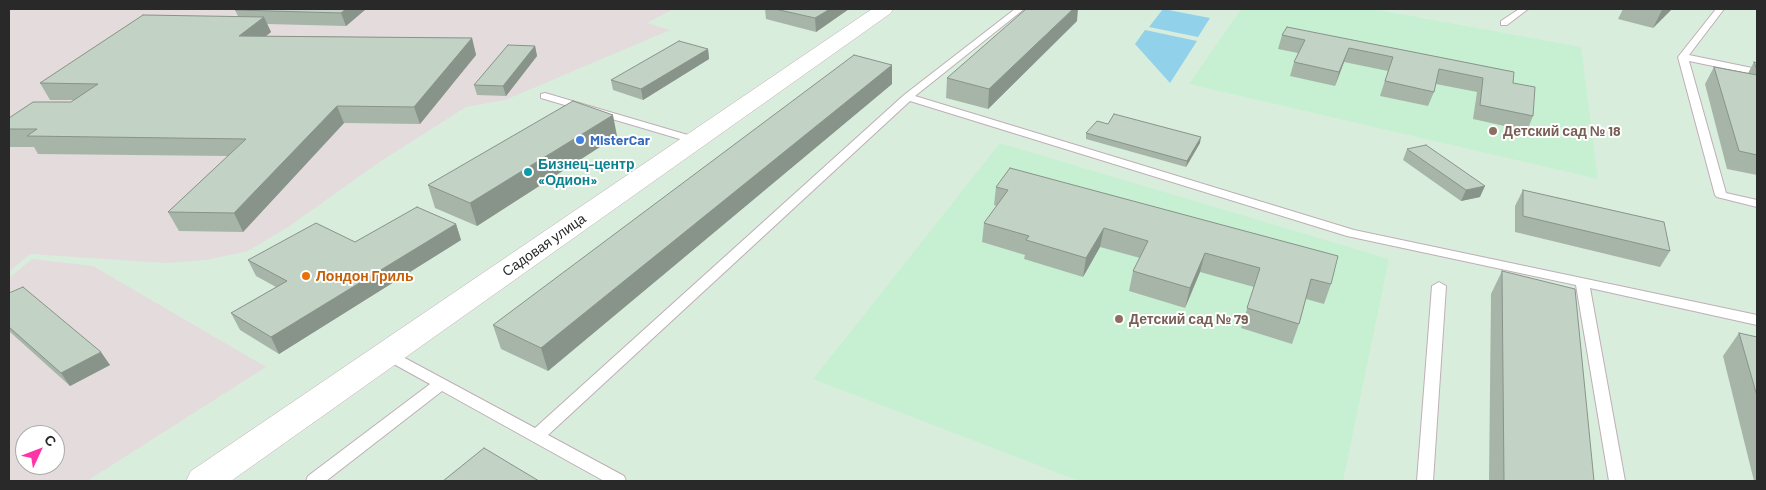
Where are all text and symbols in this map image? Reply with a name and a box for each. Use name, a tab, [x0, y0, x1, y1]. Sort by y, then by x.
place label: Детский сад № 18	[1503, 123, 1621, 139]
marker: Детский сад № 18	[1487, 125, 1499, 137]
place label: MisterCar	[590, 132, 650, 148]
marker: MisterCar	[574, 134, 586, 146]
place label: Бизнец-центр «Одион»	[538, 156, 634, 188]
marker: Бизнец-центр «Одион»	[522, 166, 534, 178]
street label: Садовая улица	[499, 210, 589, 280]
place label: Лондон Гриль	[316, 268, 414, 284]
marker: Лондон Гриль	[300, 270, 312, 282]
place label: Детский сад № 79	[1129, 311, 1248, 327]
marker: Детский сад № 79	[1113, 313, 1125, 325]
north arrow	[15, 425, 65, 475]
text: С	[41, 431, 60, 450]

